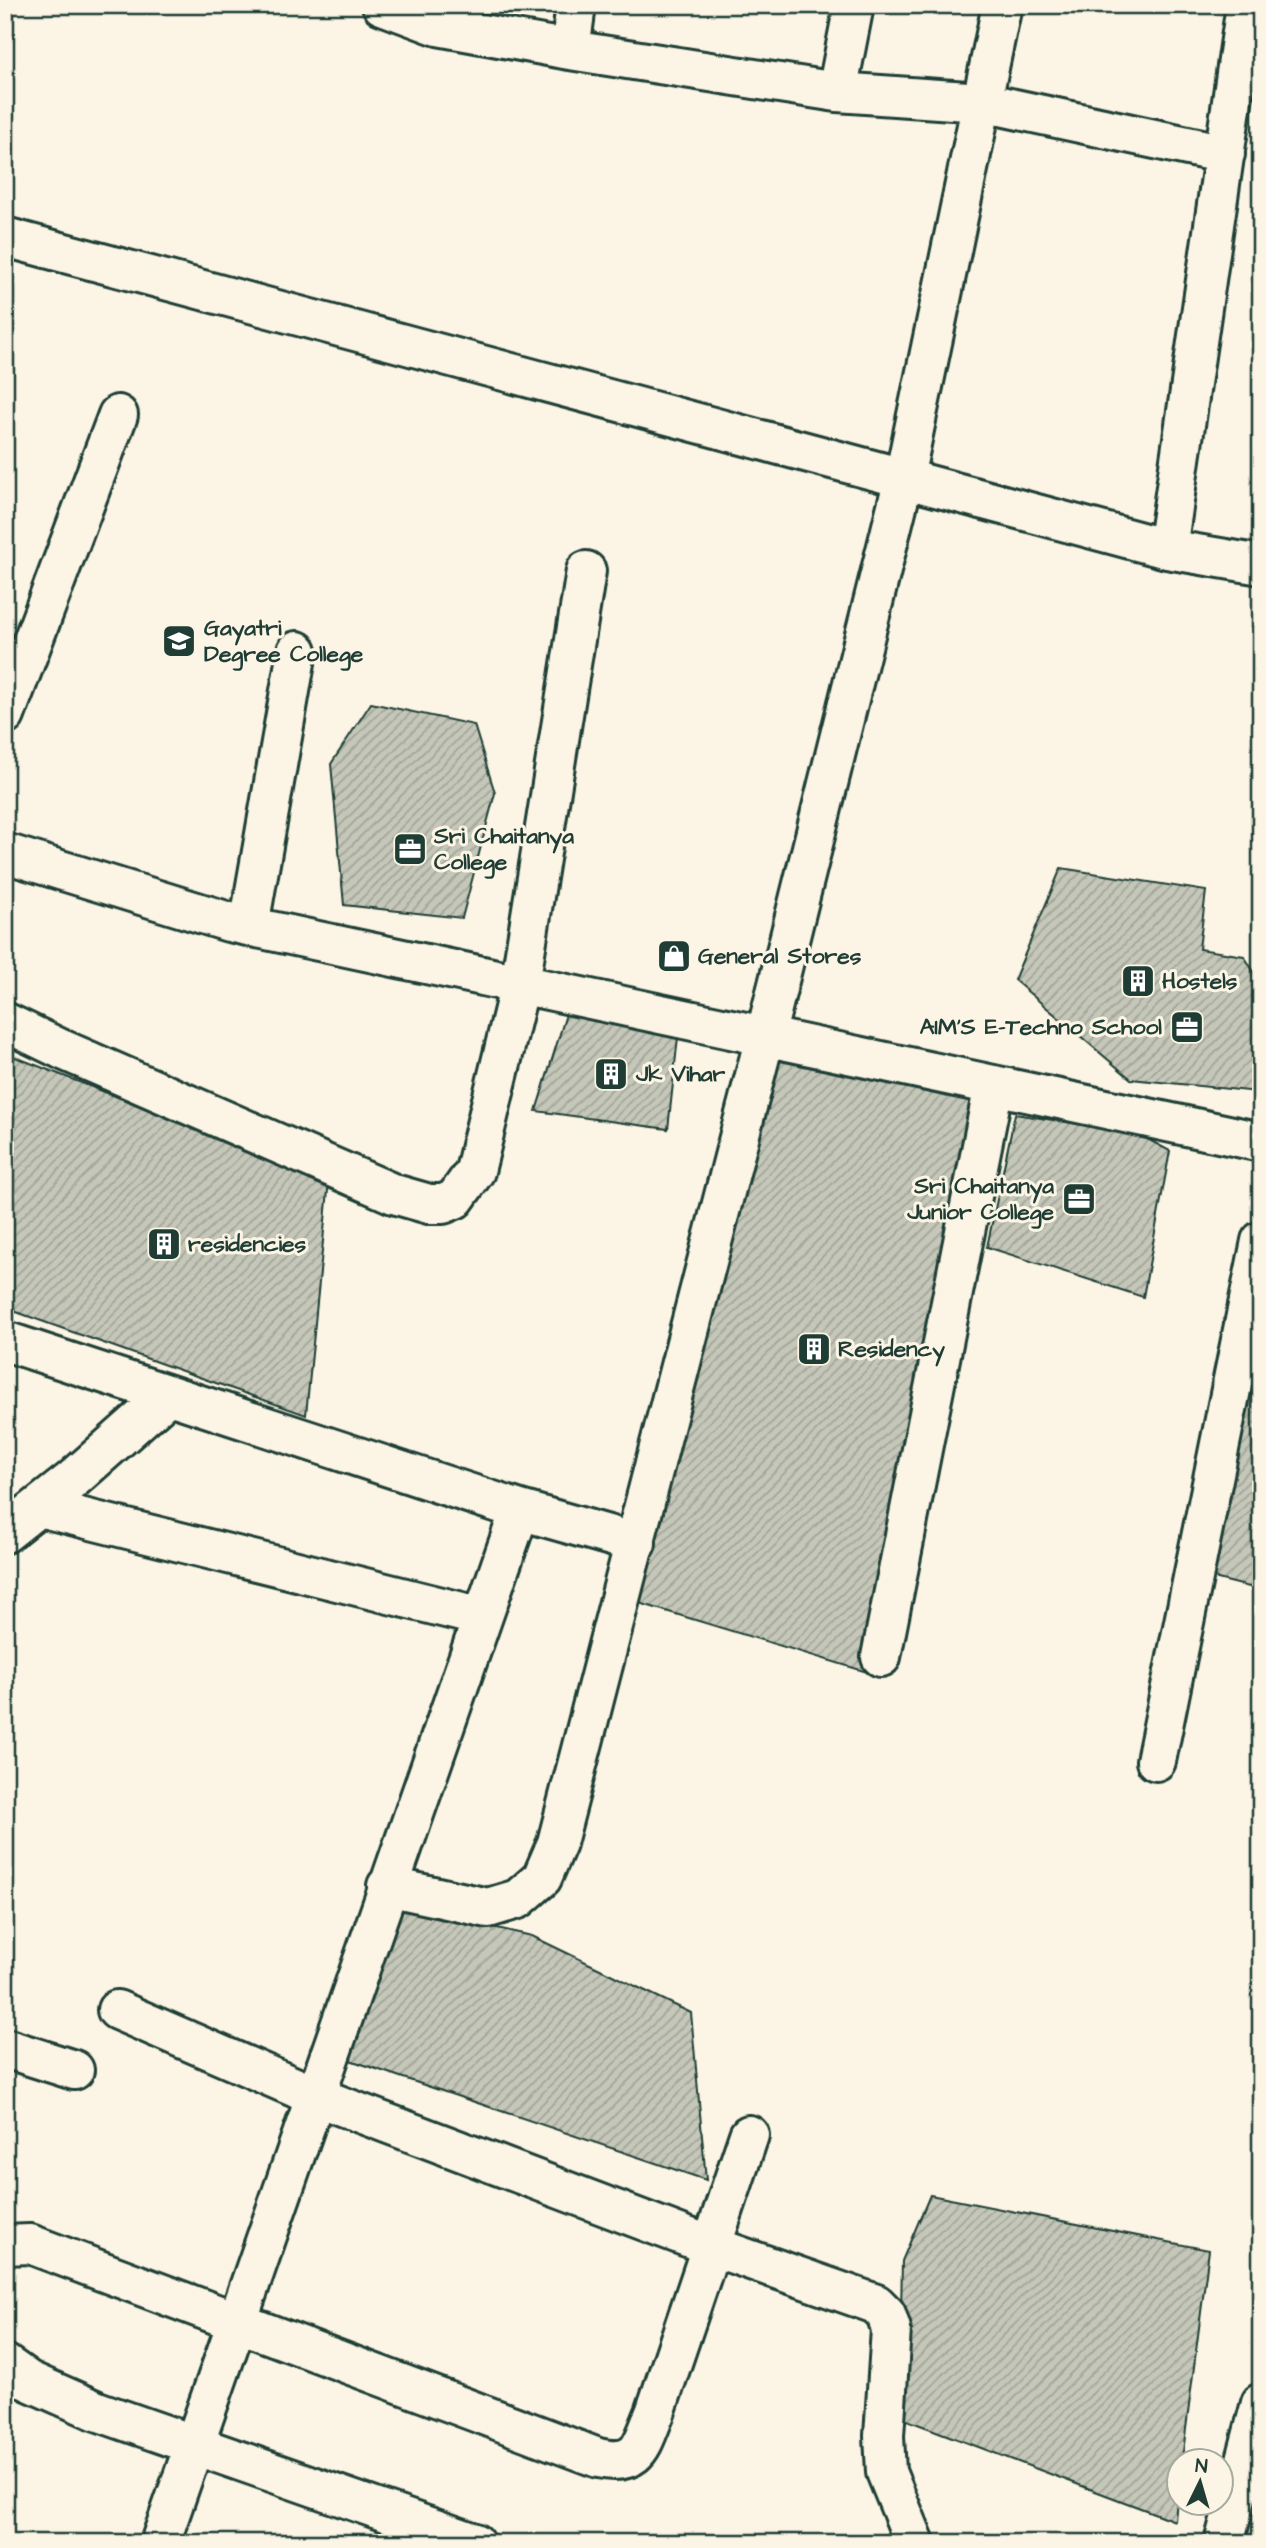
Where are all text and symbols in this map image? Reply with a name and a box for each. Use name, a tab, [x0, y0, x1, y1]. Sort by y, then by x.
place label: Gayatri Degree College	[204, 612, 364, 671]
school or university icon: Gayatri Degree College	[160, 622, 198, 660]
place label: Sri Chaitanya College	[433, 820, 574, 879]
office icon: Sri Chaitanya College	[391, 830, 429, 868]
shop icon: General Stores	[655, 937, 693, 975]
place label: General Stores	[698, 940, 862, 972]
building icon: Hostels	[1119, 962, 1157, 1000]
place label: Hostels	[1162, 965, 1238, 997]
office icon: AIM'S E-Techno School	[1168, 1008, 1206, 1046]
place label: AIM'S E-Techno School	[920, 1011, 1162, 1043]
building icon: Jk Vihar	[592, 1055, 630, 1093]
place label: Jk Vihar	[635, 1058, 726, 1090]
place label: Sri Chaitanya Junior College	[906, 1170, 1055, 1229]
office icon: Sri Chaitanya Junior College	[1060, 1180, 1098, 1218]
building icon: residencies	[145, 1225, 183, 1263]
place label: residencies	[188, 1228, 306, 1260]
building icon: Residency	[795, 1330, 833, 1368]
place label: Residency	[838, 1333, 945, 1367]
north arrow	[1164, 2446, 1234, 2516]
text: N	[1194, 2453, 1209, 2481]

